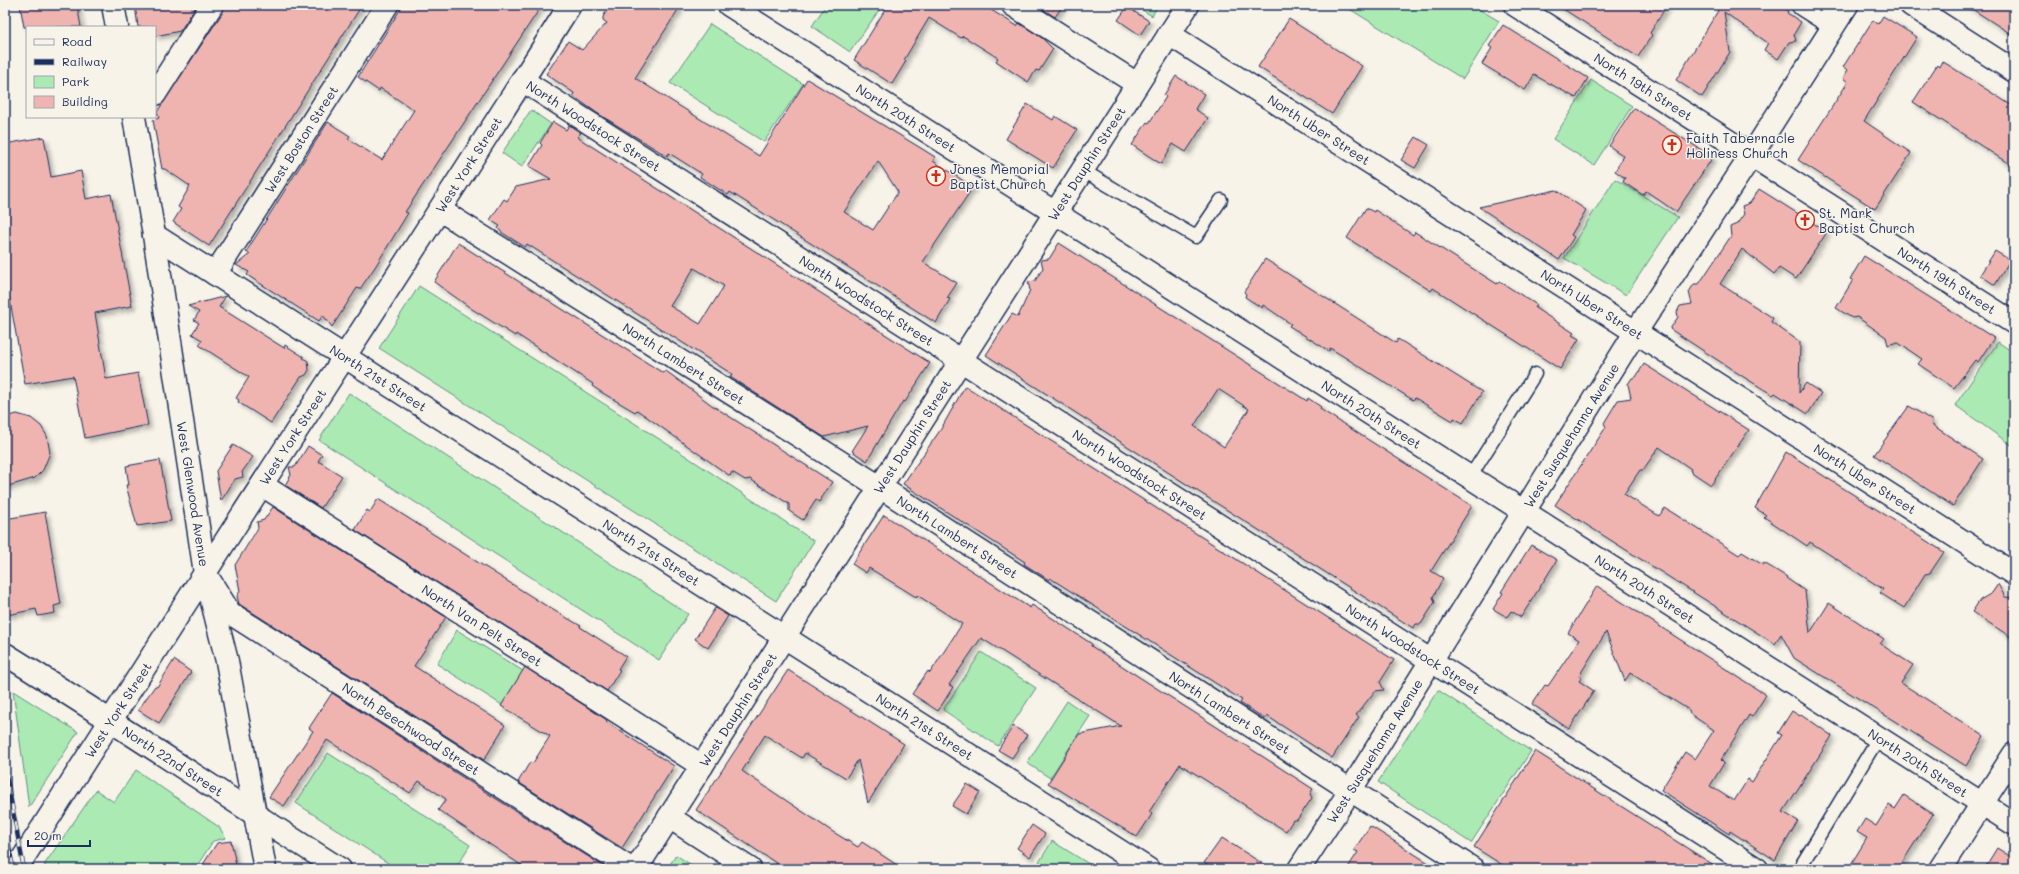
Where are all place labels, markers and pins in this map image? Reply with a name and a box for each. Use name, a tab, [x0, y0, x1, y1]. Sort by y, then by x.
place label: Faith Tabernacle Holiness Church	[1686, 129, 1795, 161]
church icon: Faith Tabernacle Holiness Church	[1661, 134, 1683, 156]
place label: Jones Memorial Baptist Church	[950, 160, 1049, 192]
church icon: Jones Memorial Baptist Church	[925, 165, 947, 187]
place label: St. Mark Baptist Church	[1819, 204, 1914, 236]
church icon: St. Mark Baptist Church	[1794, 209, 1816, 231]

